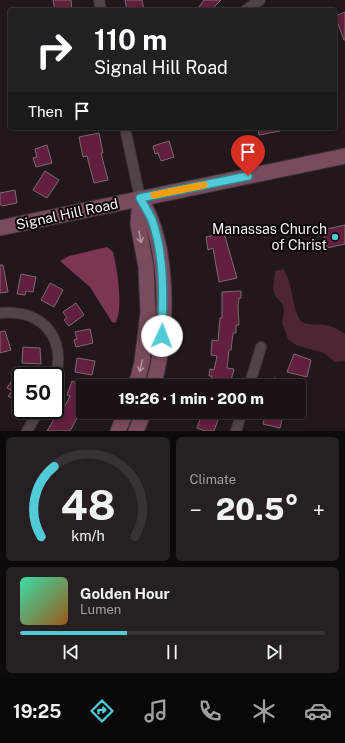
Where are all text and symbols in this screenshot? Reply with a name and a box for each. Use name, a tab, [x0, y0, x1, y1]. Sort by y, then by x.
text: 110 m	[94, 23, 167, 56]
icon: right	[28, 24, 80, 76]
text: Signal Hill Road	[94, 57, 228, 78]
icon: arrive	[71, 100, 93, 122]
text: Then	[28, 103, 63, 120]
pin	[231, 135, 265, 176]
icon: arrive	[237, 141, 259, 163]
street label: Signal Hill Road	[14, 195, 120, 233]
place label: Manassas Church of Christ	[212, 221, 327, 253]
one-way arrow	[137, 230, 145, 243]
marker: Manassas Church of Christ	[330, 232, 340, 242]
position arrow	[141, 315, 183, 357]
one-way arrow	[136, 359, 144, 372]
speed limit sign: 50	[12, 367, 64, 419]
text: 19:26 · 1 min · 200 m	[118, 390, 264, 407]
text: Climate	[190, 472, 236, 487]
text: 48	[60, 480, 115, 529]
text: 20.5°	[216, 491, 299, 527]
text: −	[190, 497, 202, 523]
text: +	[313, 497, 325, 523]
text: km/h	[71, 527, 105, 544]
text: Golden Hour	[80, 585, 170, 602]
text: Lumen	[80, 602, 121, 617]
icon: previous	[60, 641, 82, 663]
icon: pause	[161, 641, 183, 663]
icon: next	[263, 641, 285, 663]
icon: directions	[88, 697, 116, 725]
icon: music	[142, 697, 170, 725]
icon: phone	[196, 697, 224, 725]
icon: climate	[250, 697, 278, 725]
icon: car	[304, 697, 332, 725]
text: 19:25	[13, 701, 61, 722]

